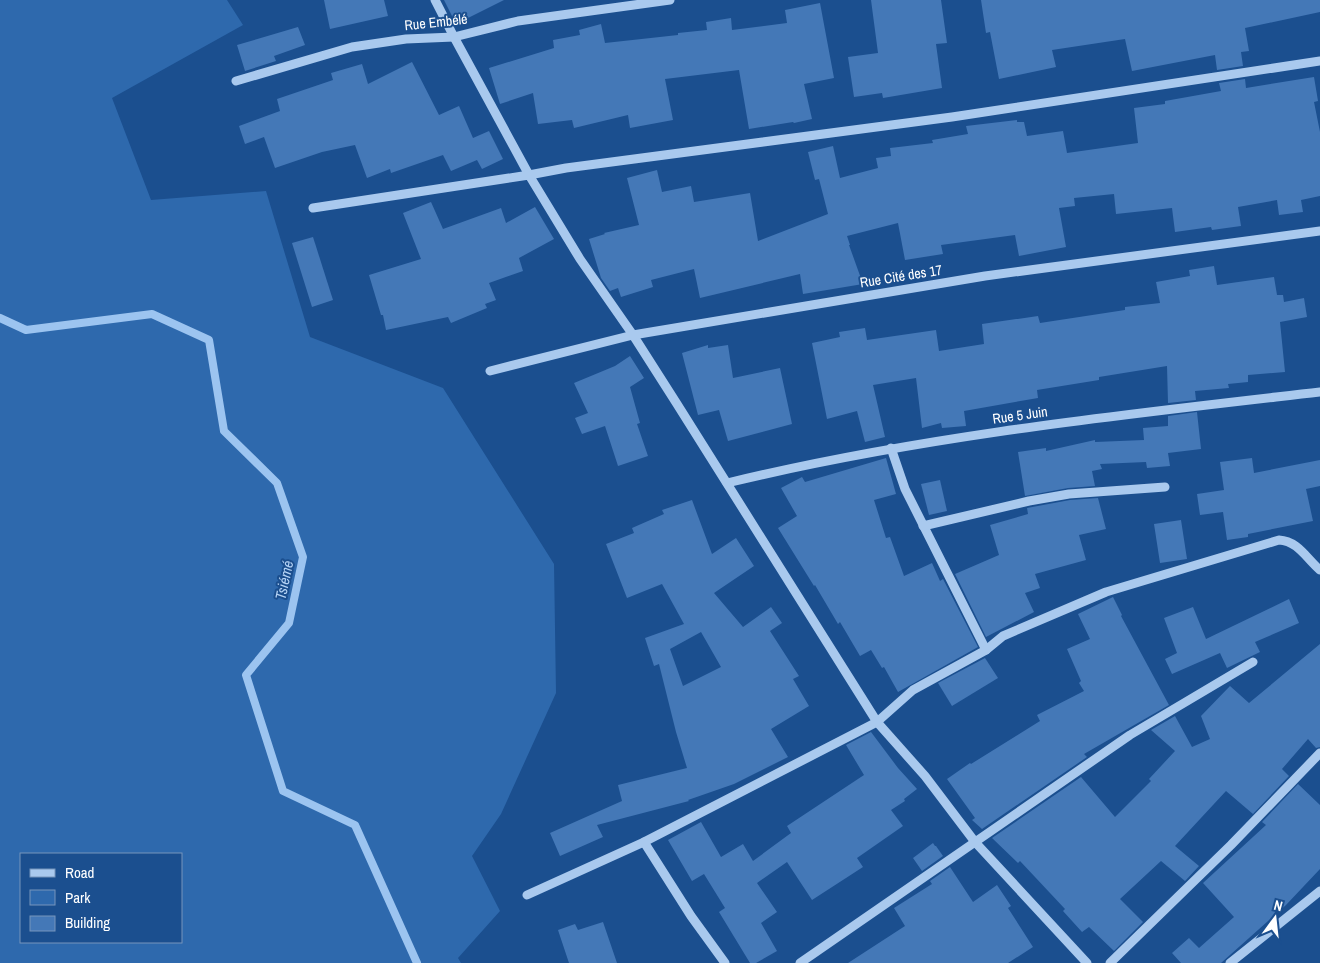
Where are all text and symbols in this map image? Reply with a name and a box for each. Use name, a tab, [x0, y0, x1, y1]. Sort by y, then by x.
street label: Rue Embélé	[404, 10, 468, 34]
street label: Rue Cité des 17	[859, 261, 943, 291]
street label: Rue 5 Juin	[991, 402, 1049, 428]
water label: Tsiémé	[270, 558, 298, 601]
legend	[20, 853, 182, 943]
text: Road	[65, 862, 94, 883]
text: Park	[65, 887, 91, 908]
north arrow	[1250, 893, 1300, 943]
text: N	[1272, 896, 1285, 915]
text: Building	[65, 912, 110, 933]

